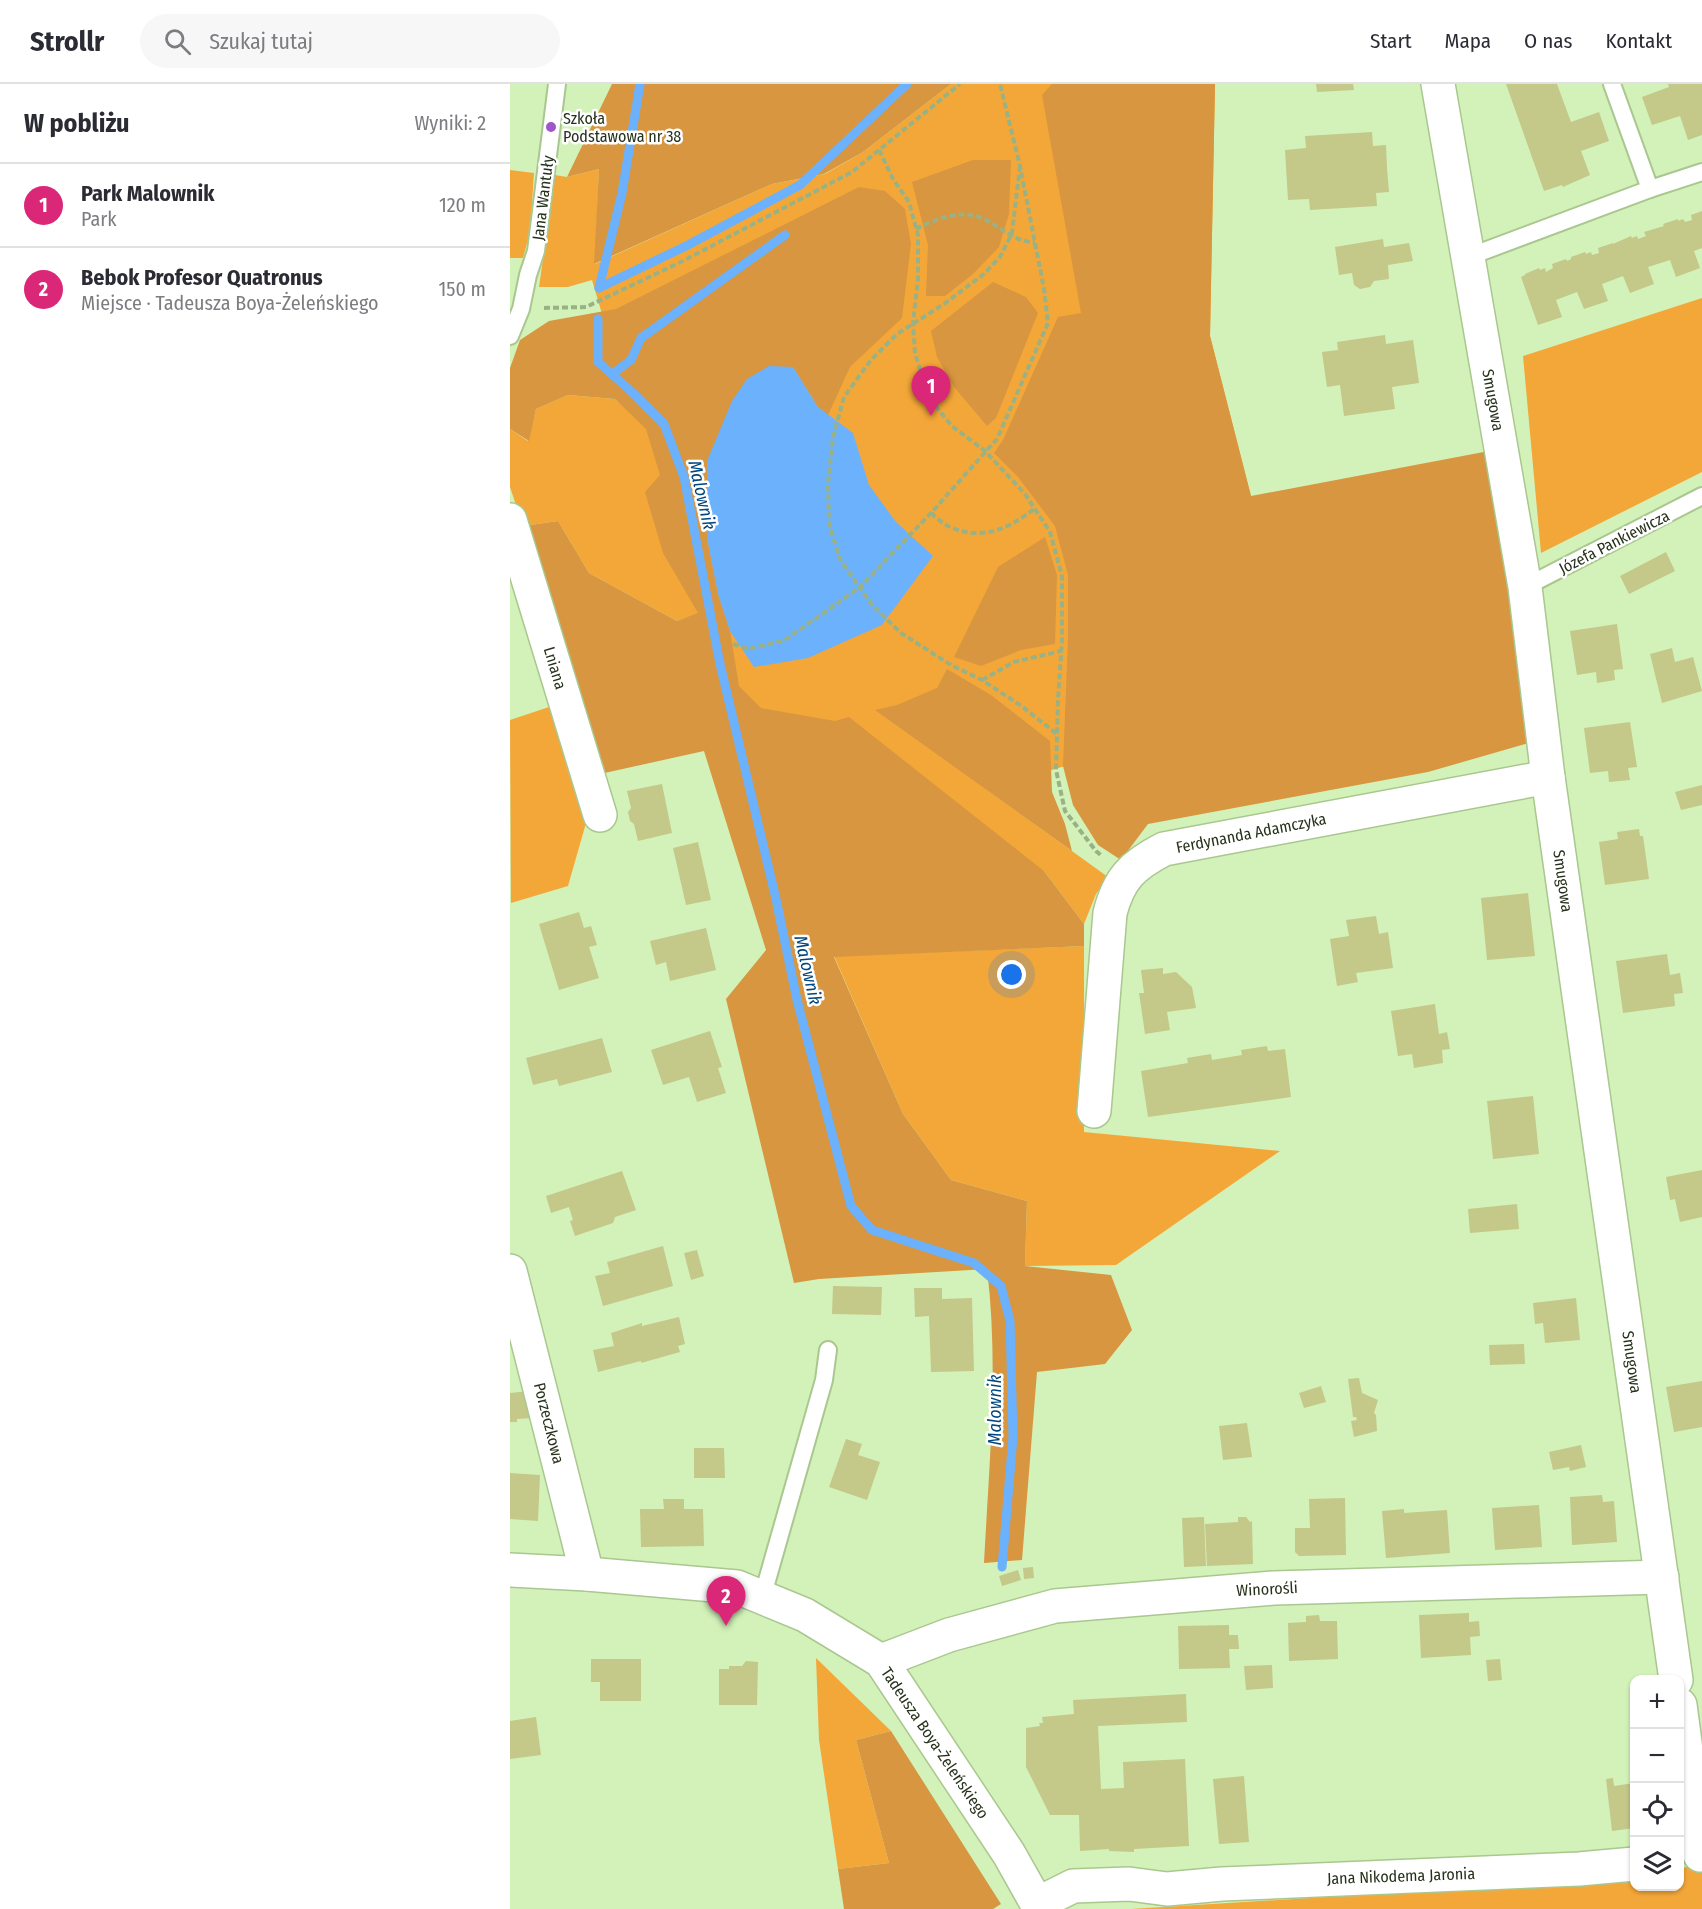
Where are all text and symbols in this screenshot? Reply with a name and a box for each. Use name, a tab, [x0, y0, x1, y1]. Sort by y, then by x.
search box	[140, 14, 560, 68]
text: Strollr	[30, 25, 104, 58]
icon: search	[161, 25, 194, 58]
text: Szukaj tutaj	[209, 28, 313, 55]
text: Start	[1370, 28, 1412, 54]
text: Mapa	[1445, 28, 1491, 54]
text: O nas	[1524, 28, 1572, 54]
text: Kontakt	[1605, 28, 1672, 54]
text: W pobliżu	[24, 108, 130, 139]
place label: Szkoła Podstawowa nr 38	[563, 109, 681, 146]
text: Wyniki: 2	[414, 111, 486, 135]
marker: Szkoła Podstawowa nr 38	[544, 120, 558, 134]
street label: Jana Wantuły	[528, 154, 558, 242]
text: Park Malownik	[81, 180, 214, 207]
text: 1	[39, 193, 48, 217]
text: 120 m	[439, 193, 486, 217]
text: Park	[81, 207, 117, 231]
text: Bebok Profesor Quatronus	[81, 264, 323, 291]
text: 2	[39, 277, 48, 301]
text: 150 m	[439, 277, 486, 301]
text: Miejsce · Tadeusza Boya-Żeleńskiego	[81, 291, 379, 315]
pin: 1	[912, 366, 950, 416]
street label: Smugowa	[1478, 368, 1508, 433]
water label: Malownik	[683, 458, 721, 532]
street label: Józefa Pankiewicza	[1556, 506, 1673, 578]
street label: Lniana	[540, 644, 570, 692]
street label: Ferdynanda Adamczyka	[1174, 809, 1328, 857]
street label: Smugowa	[1549, 849, 1577, 913]
water label: Malownik	[789, 933, 827, 1007]
your location	[997, 960, 1026, 989]
street label: Smugowa	[1618, 1330, 1646, 1394]
water label: Malownik	[984, 1375, 1006, 1445]
street label: Porzeczkowa	[530, 1381, 568, 1466]
pin: 2	[706, 1576, 746, 1626]
street label: Winorośli	[1236, 1578, 1298, 1600]
street label: Tadeusza Boya-Żeleńskiego	[877, 1664, 993, 1822]
map controls	[1630, 1675, 1684, 1891]
button: +	[1630, 1675, 1684, 1729]
button: −	[1630, 1729, 1684, 1783]
button: locate	[1630, 1783, 1684, 1837]
button: layers	[1630, 1837, 1684, 1891]
street label: Jana Nikodema Jaronia	[1327, 1864, 1476, 1888]

